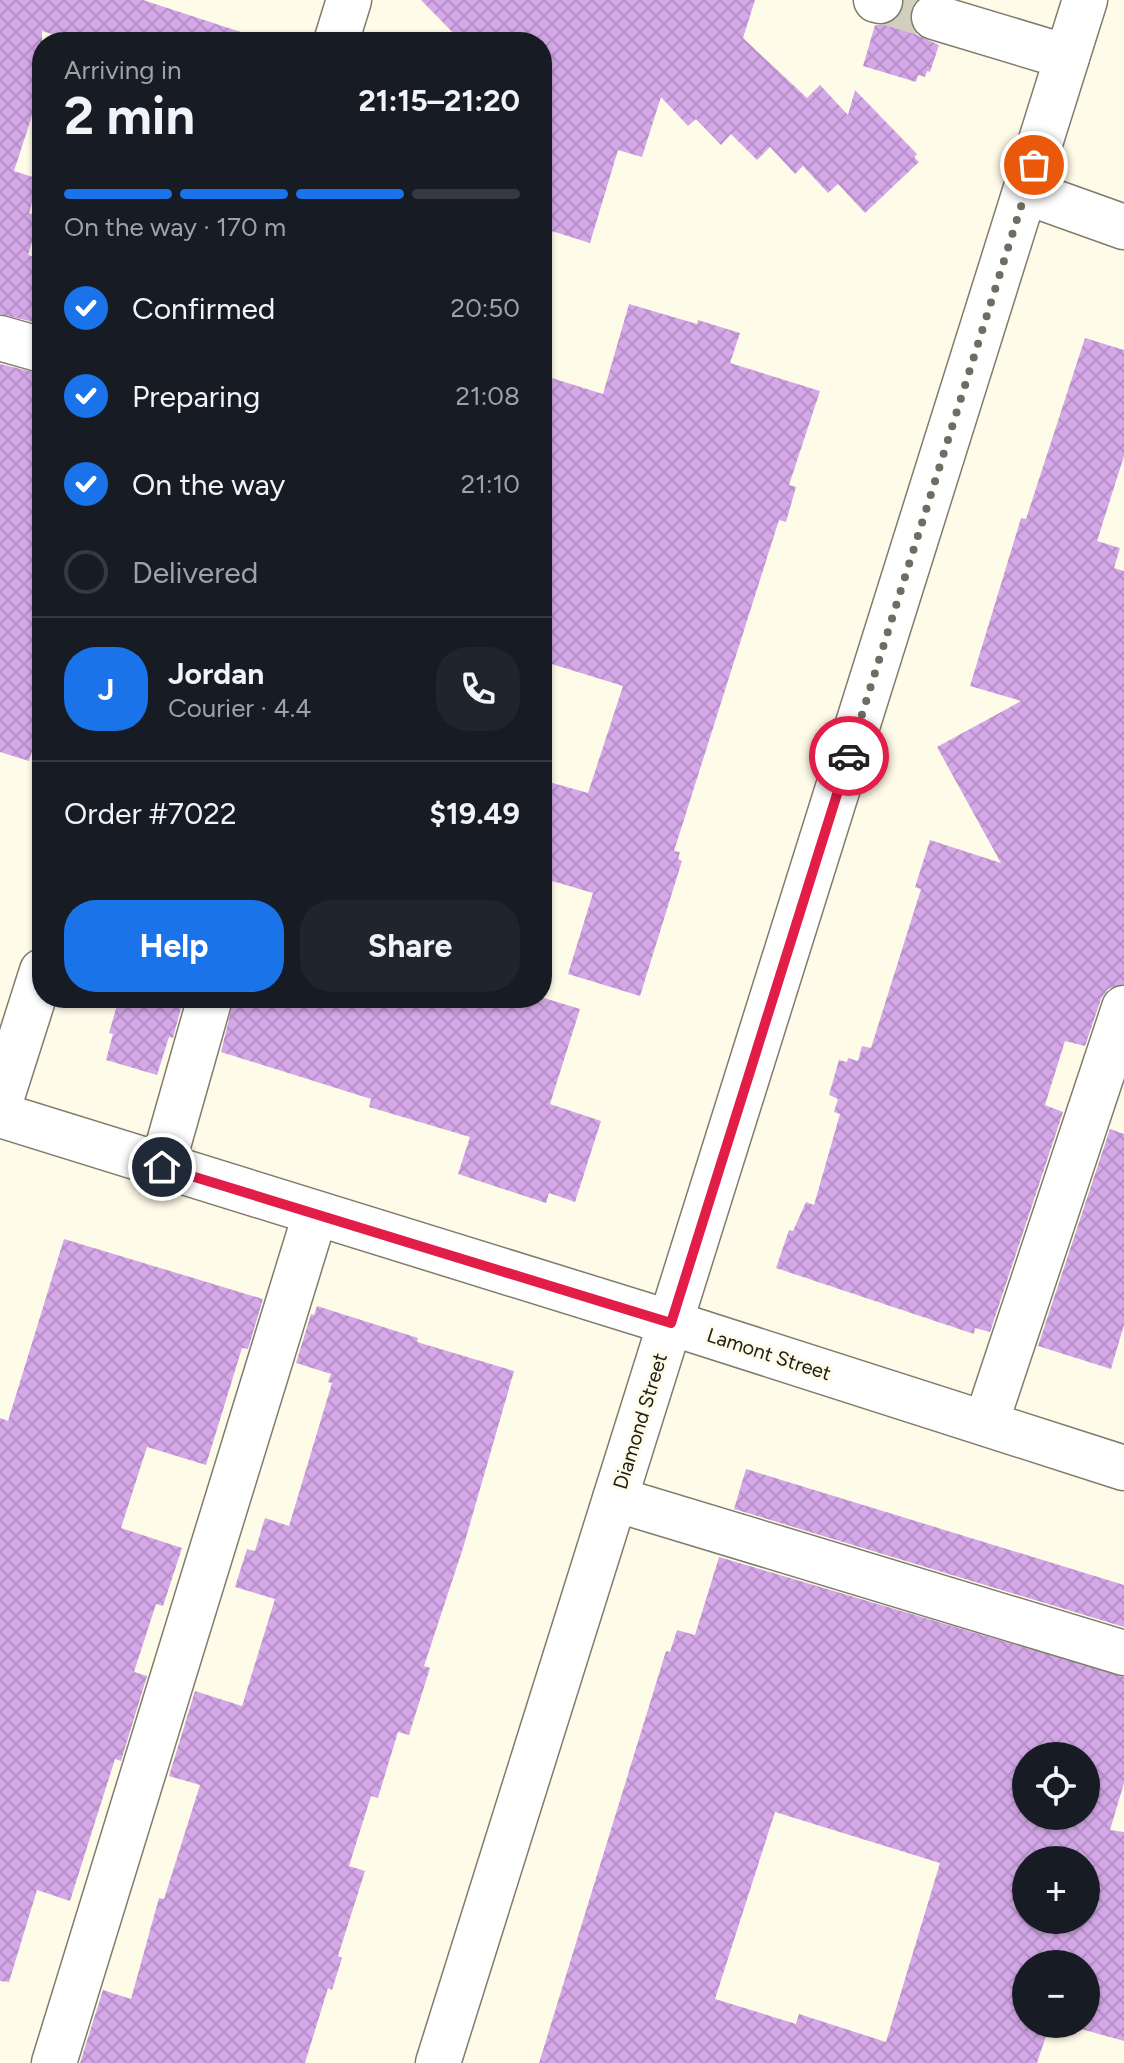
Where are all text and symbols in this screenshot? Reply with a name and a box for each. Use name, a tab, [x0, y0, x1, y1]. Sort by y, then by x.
text: Arriving in	[64, 54, 182, 86]
text: 21:15–21:20	[358, 82, 520, 119]
text: 2 min	[64, 85, 195, 147]
pin	[1000, 131, 1068, 199]
icon: bag	[1012, 143, 1056, 187]
text: On the way · 170 m	[64, 211, 286, 243]
icon: check	[64, 286, 108, 330]
text: Confirmed	[132, 290, 275, 327]
text: 20:50	[451, 292, 520, 324]
icon: check	[64, 374, 108, 418]
text: Preparing	[132, 378, 260, 415]
text: 21:08	[456, 380, 520, 412]
icon: check	[64, 462, 108, 506]
text: On the way	[132, 466, 285, 503]
text: 21:10	[461, 468, 520, 500]
text: Delivered	[132, 554, 258, 591]
button: phone	[436, 647, 520, 731]
text: Jordan	[168, 655, 264, 692]
text: J	[98, 671, 114, 708]
text: Courier · 4.4	[168, 692, 311, 724]
courier	[809, 716, 889, 796]
icon: car	[827, 734, 871, 778]
text: Order #7022	[64, 795, 237, 832]
text: $19.49	[429, 795, 520, 832]
button: Help	[64, 900, 284, 992]
button: Share	[300, 900, 520, 992]
pin	[128, 1133, 196, 1201]
icon: home	[140, 1145, 184, 1189]
street label: Lamont Street	[704, 1323, 834, 1385]
street label: Diamond Street	[608, 1350, 672, 1492]
map controls	[1012, 1742, 1100, 2038]
button: locate	[1012, 1742, 1100, 1830]
button: +	[1012, 1846, 1100, 1934]
button: −	[1012, 1950, 1100, 2038]

